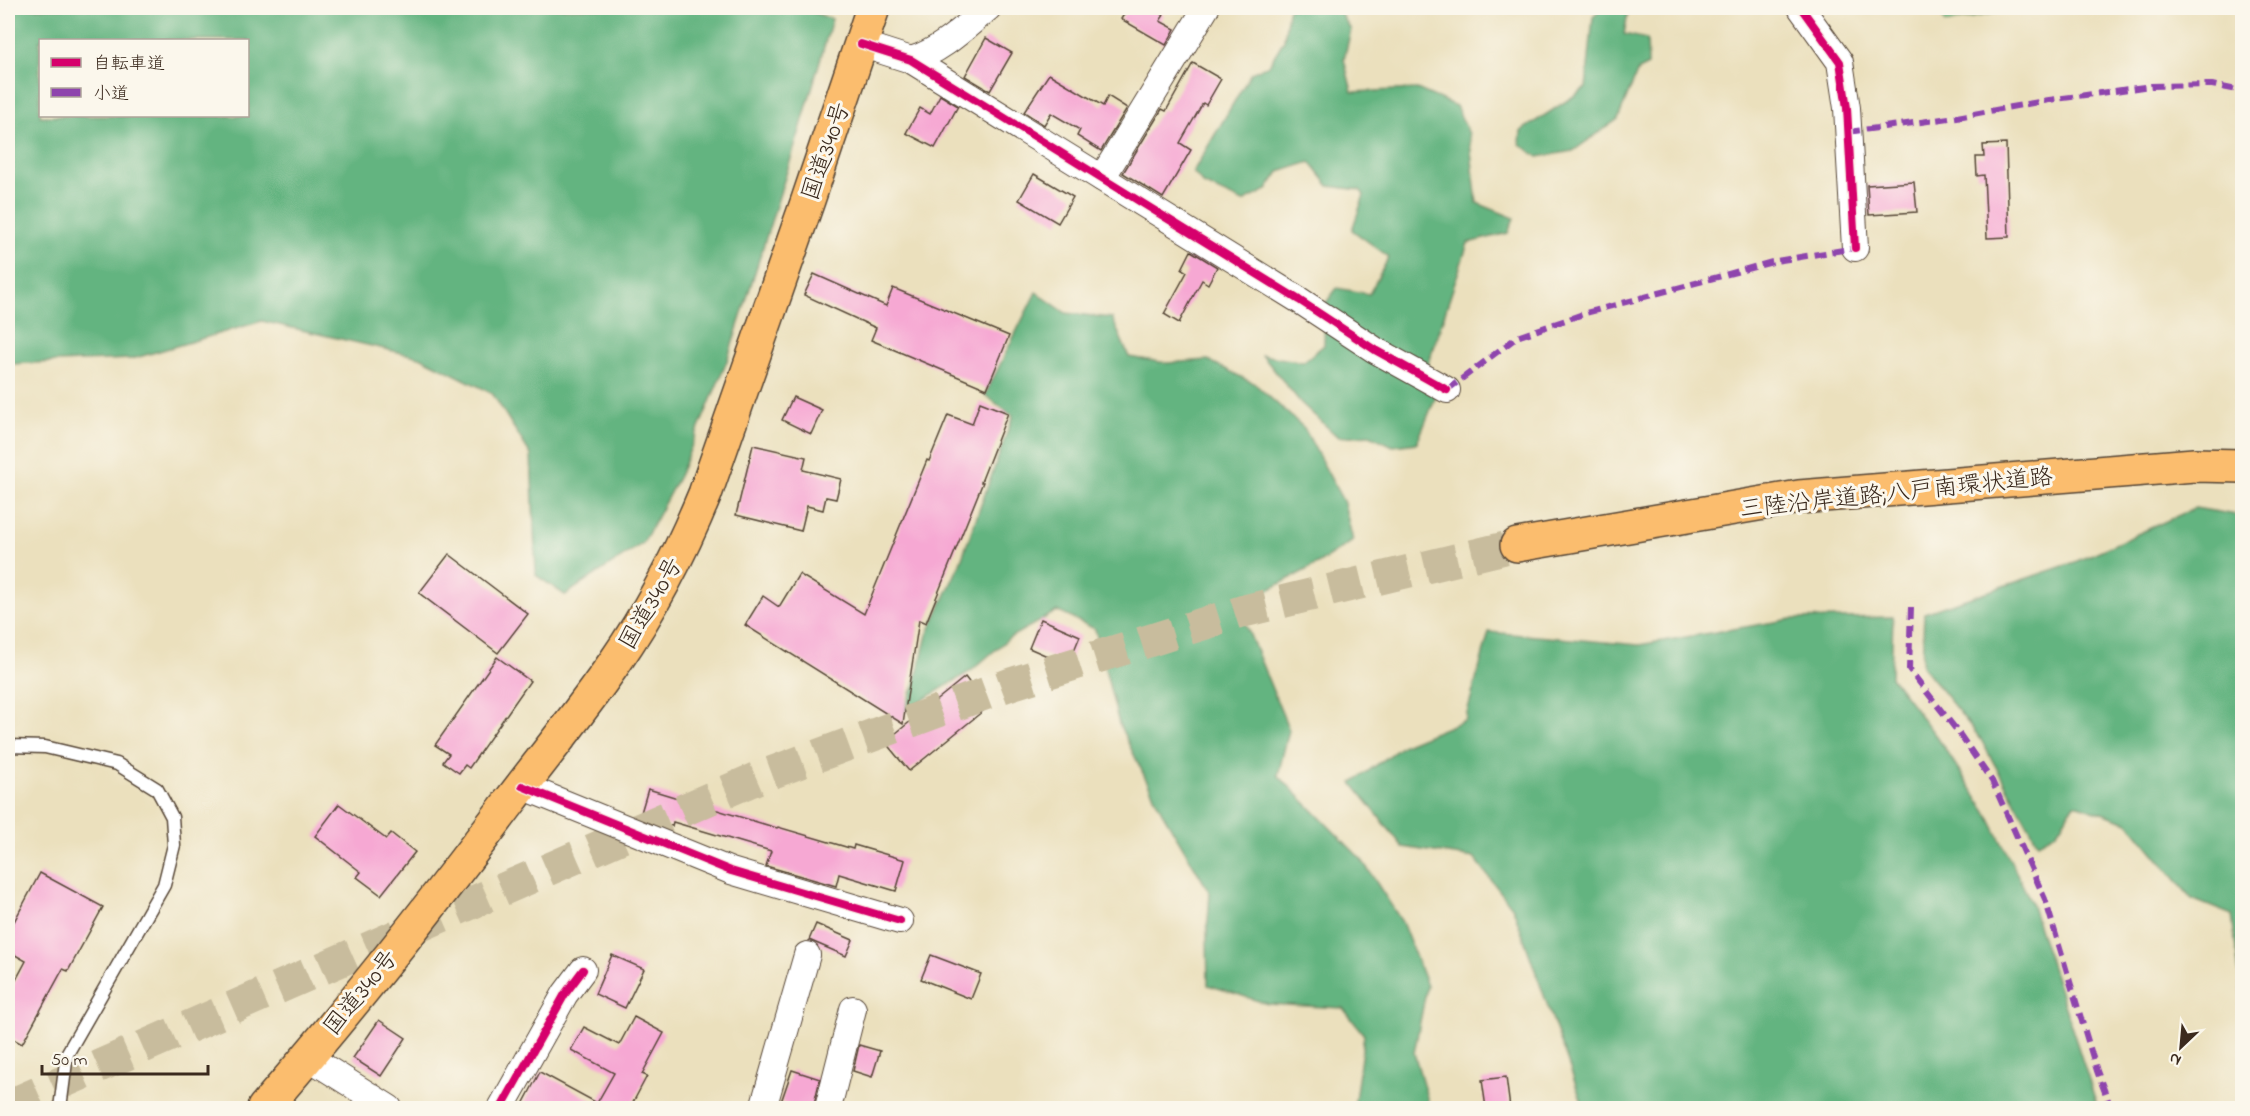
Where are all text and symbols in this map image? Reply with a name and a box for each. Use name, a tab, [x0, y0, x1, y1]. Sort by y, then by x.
legend	[39, 39, 249, 117]
text: 自転車道	[93, 52, 165, 78]
text: 小道	[93, 82, 129, 108]
street label: 国道340号	[794, 98, 861, 206]
street label: 三陸沿岸道路;八戸南環状道路	[1738, 461, 2055, 528]
street label: 国道340号	[611, 551, 693, 657]
street label: 国道340号	[316, 943, 408, 1044]
north arrow	[2151, 1017, 2211, 1077]
scale bar	[42, 1038, 208, 1076]
text: N	[2165, 1045, 2185, 1072]
text: 50 m	[51, 1048, 88, 1074]

